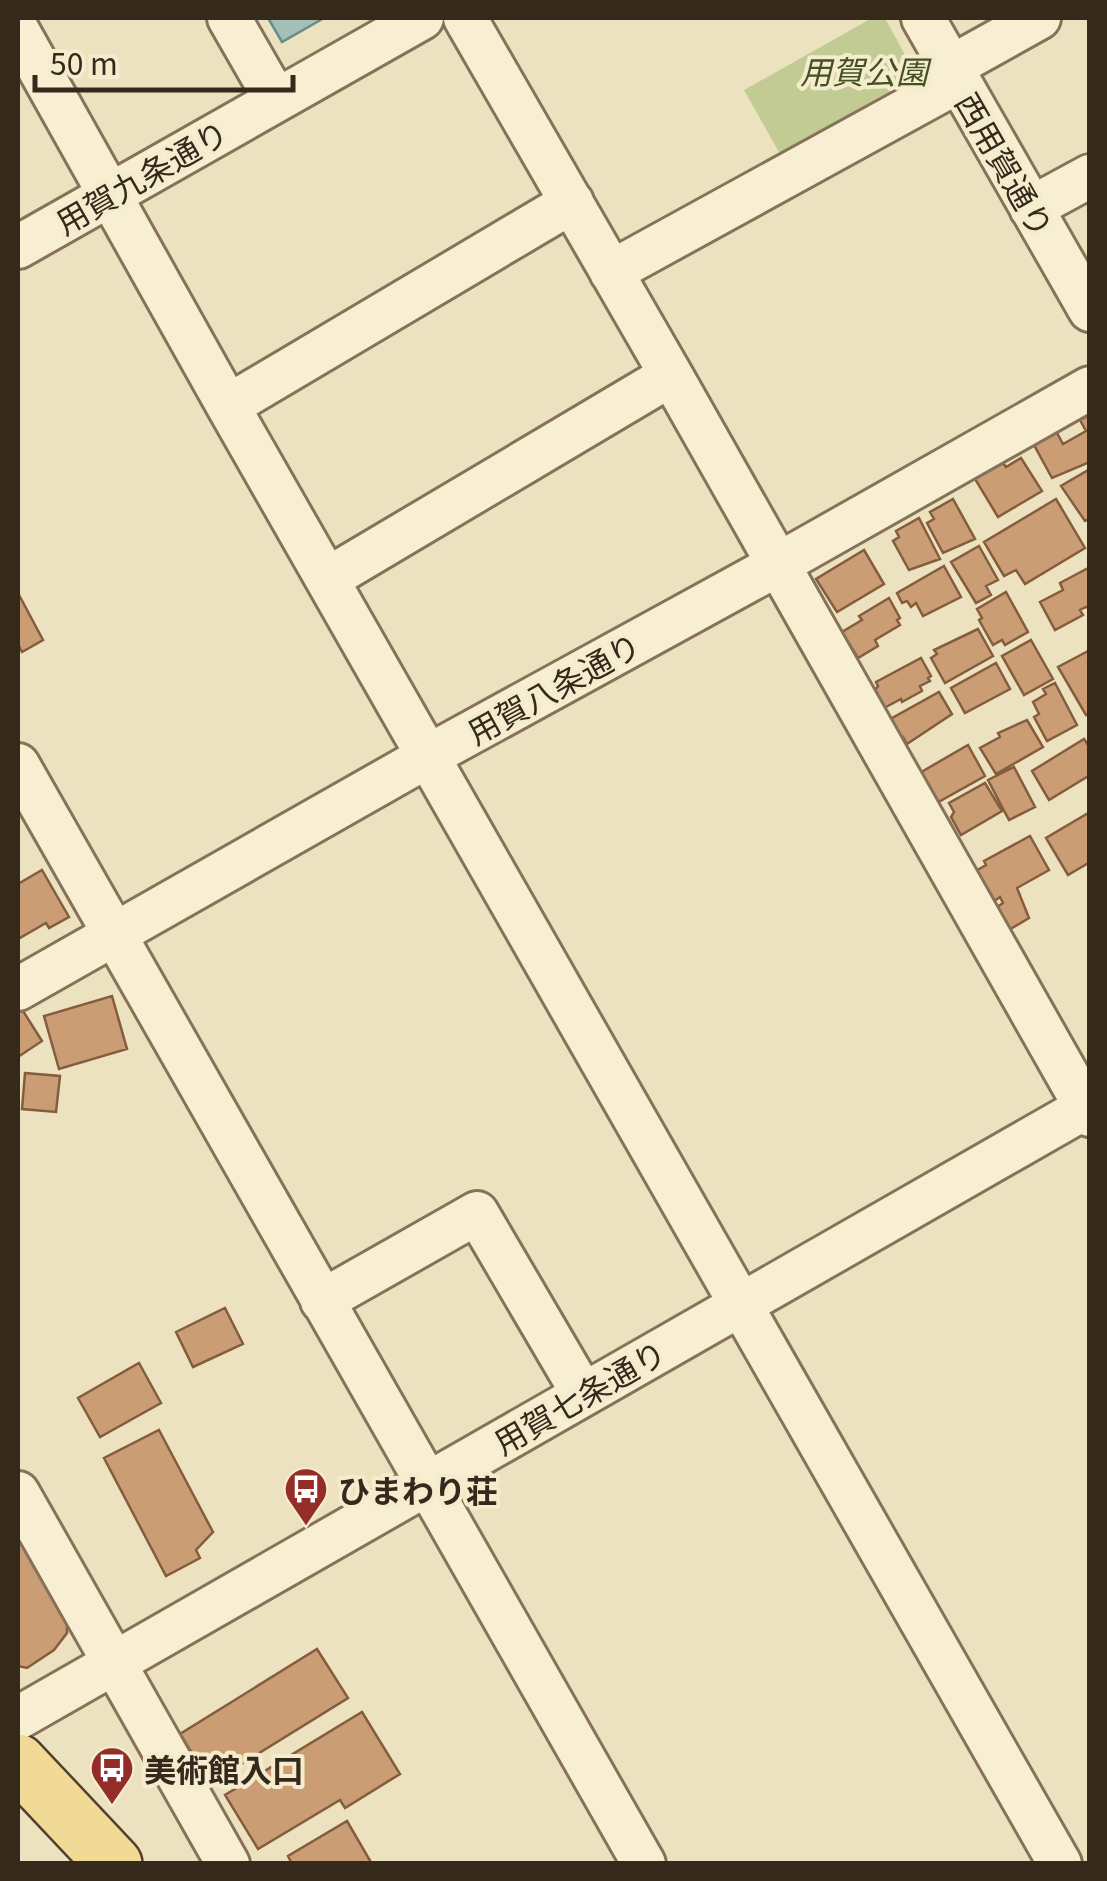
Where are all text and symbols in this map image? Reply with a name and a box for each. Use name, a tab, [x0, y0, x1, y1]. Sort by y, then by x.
scale bar	[35, 30, 292, 92]
text: 50 m	[50, 40, 118, 84]
park label: 用賀公園	[800, 47, 932, 93]
street label: 西用賀通り	[946, 83, 1066, 245]
street label: 用賀九条通り	[46, 108, 236, 244]
street label: 用賀八条通り	[458, 620, 648, 754]
street label: 用賀七条通り	[484, 1328, 674, 1464]
bus stop icon: ひまわり荘	[283, 1466, 329, 1527]
place label: ひまわり荘	[338, 1466, 498, 1512]
bus stop icon: 美術館入口	[89, 1745, 135, 1806]
place label: 美術館入口	[144, 1745, 304, 1791]

